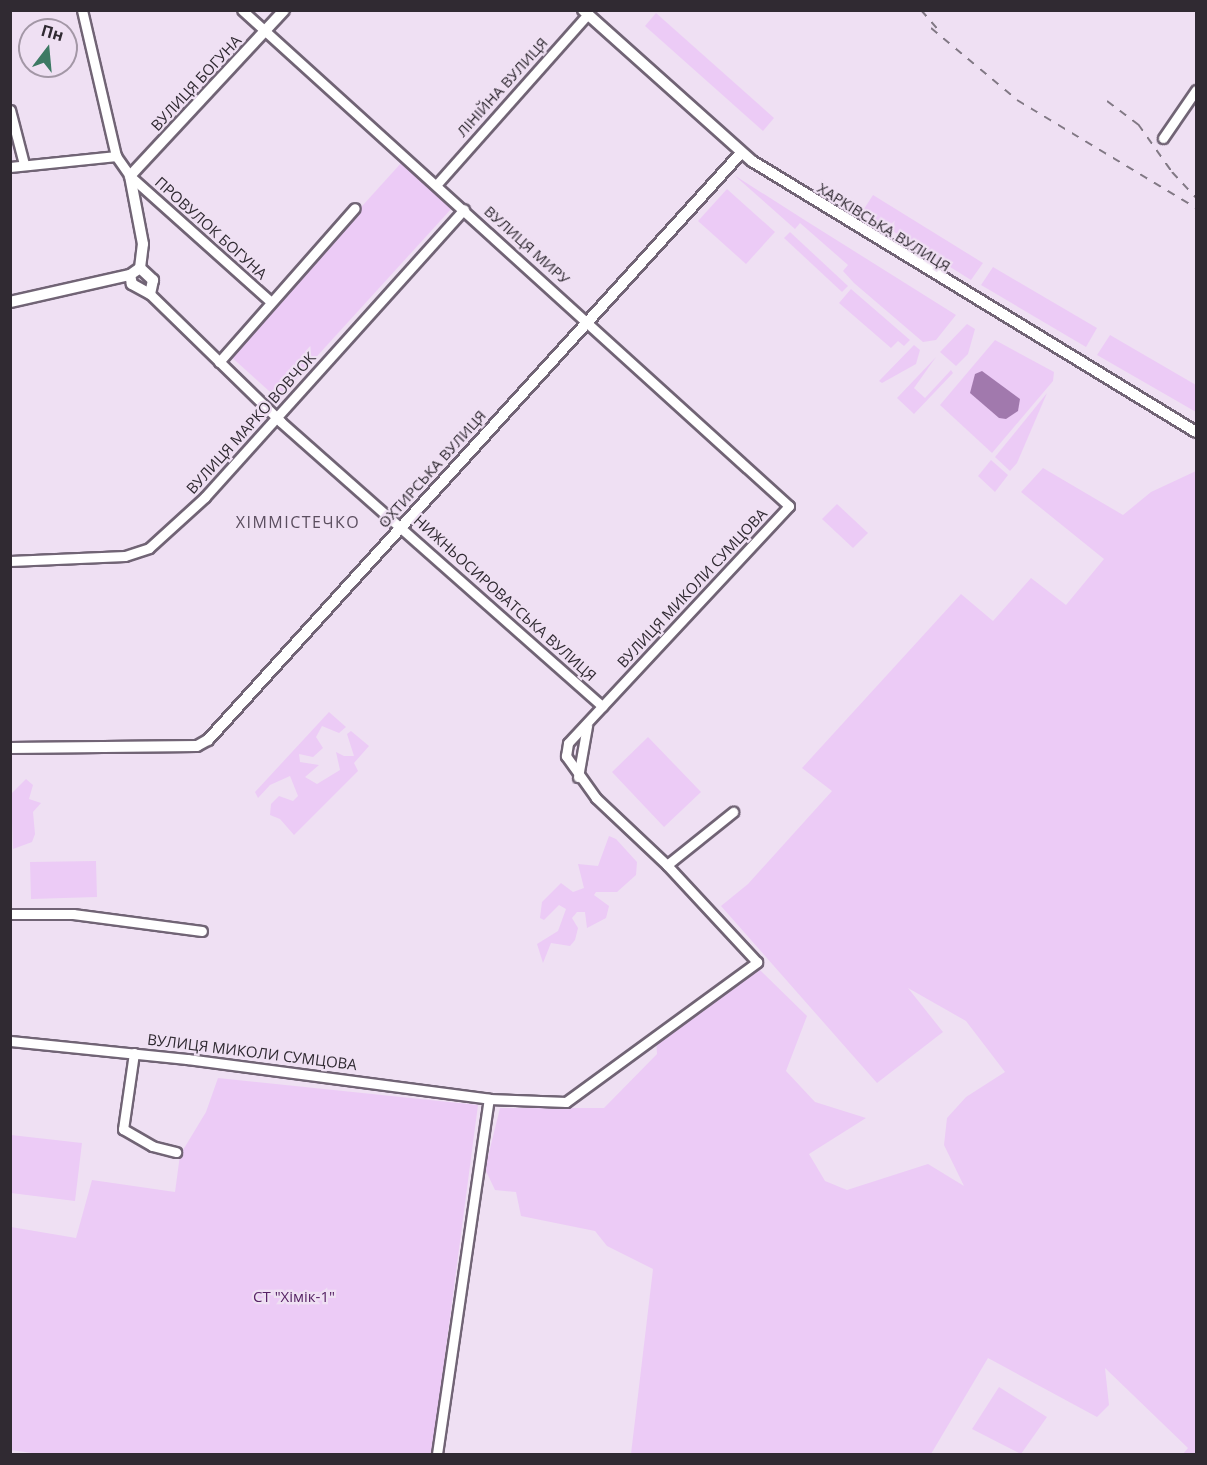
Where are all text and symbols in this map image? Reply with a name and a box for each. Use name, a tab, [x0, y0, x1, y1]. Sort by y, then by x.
north arrow	[18, 18, 78, 78]
text: Пн	[39, 19, 66, 46]
street label: ВУЛИЦЯ БОГУНА	[147, 32, 245, 134]
street label: ЛІНІЙНА ВУЛИЦЯ	[453, 34, 551, 140]
street label: ПРОВУЛОК БОГУНА	[151, 173, 271, 283]
street label: ХАРКІВСЬКА ВУЛИЦЯ	[814, 179, 954, 275]
street label: ВУЛИЦЯ МИРУ	[481, 202, 573, 288]
street label: ВУЛИЦЯ МАРКО ВОВЧОК	[183, 348, 319, 498]
street label: ОХТИРСЬКА ВУЛИЦЯ	[374, 407, 490, 531]
street label: ВУЛИЦЯ МИКОЛИ СУМЦОВА	[613, 505, 771, 671]
street label: НИЖНЬОСИРОВАТСЬКА ВУЛИЦЯ	[410, 511, 600, 685]
district label: ХІММІСТЕЧКО	[236, 512, 360, 532]
street label: ВУЛИЦЯ МИКОЛИ СУМЦОВА	[146, 1030, 358, 1074]
park label: СТ "Хімік-1"	[253, 1288, 335, 1306]

